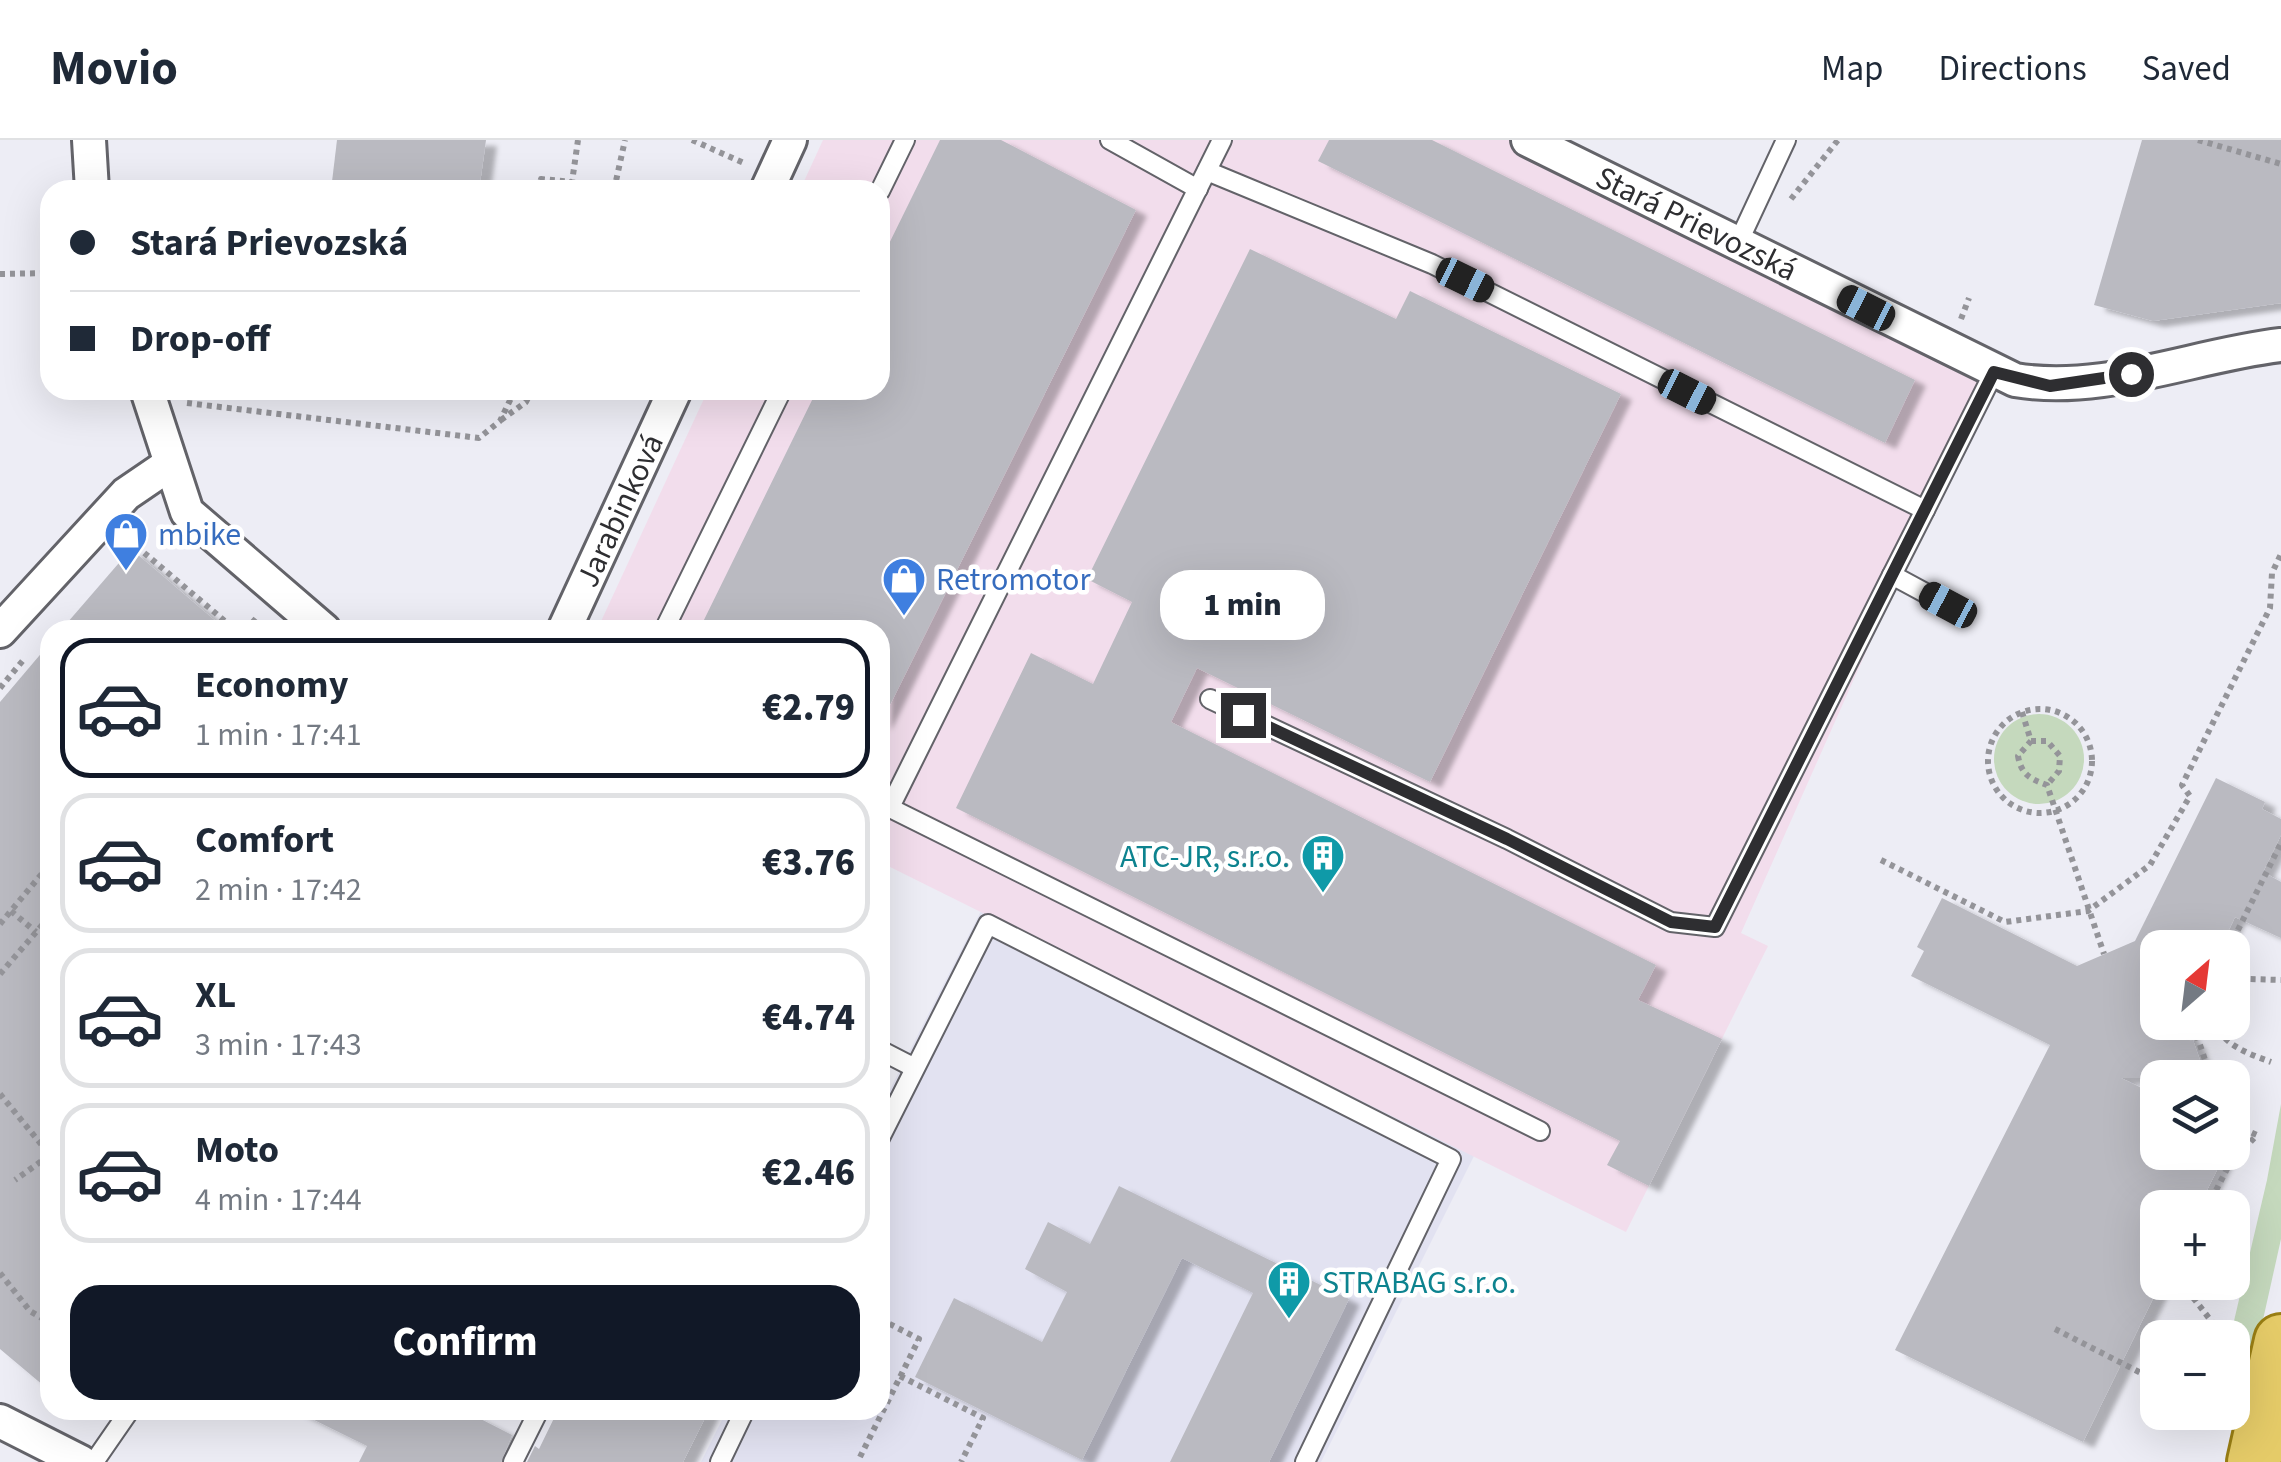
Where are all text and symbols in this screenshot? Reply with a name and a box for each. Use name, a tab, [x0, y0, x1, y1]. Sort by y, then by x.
text: Movio	[50, 35, 178, 103]
text: Map	[1821, 44, 1884, 94]
text: Directions	[1939, 44, 2087, 94]
text: Saved	[2142, 44, 2231, 94]
street label: Stará Prievozská	[1588, 155, 1805, 293]
text: Stará Prievozská	[130, 216, 408, 270]
car	[1431, 253, 1499, 307]
car	[1832, 281, 1900, 335]
text: Drop-off	[130, 312, 270, 366]
route start	[2109, 352, 2154, 397]
car	[1653, 365, 1721, 419]
street label: Jarabinková	[565, 427, 676, 595]
shop icon: mbike	[103, 511, 149, 572]
place label: mbike	[158, 512, 241, 558]
shop icon: Retromotor	[881, 556, 927, 617]
place label: Retromotor	[936, 557, 1091, 603]
callout: 1 min	[1160, 570, 1326, 640]
car	[1914, 578, 1982, 632]
text: 1 min	[1203, 582, 1282, 628]
text: Economy	[195, 658, 348, 712]
icon: car	[75, 663, 165, 753]
text: €2.79	[762, 681, 855, 735]
route end	[1221, 693, 1266, 738]
text: 1 min · 17:41	[195, 712, 362, 758]
text: Comfort	[195, 813, 334, 867]
icon: car	[75, 818, 165, 908]
building icon: ATC-JR, s.r.o.	[1300, 833, 1346, 894]
place label: ATC-JR, s.r.o.	[1120, 834, 1290, 880]
text: €3.76	[762, 836, 855, 890]
text: 2 min · 17:42	[195, 867, 362, 913]
north arrow	[2140, 930, 2250, 1040]
map controls	[2140, 930, 2250, 1430]
text: XL	[195, 968, 236, 1022]
icon: car	[75, 973, 165, 1063]
text: €4.74	[762, 991, 855, 1045]
text: 3 min · 17:43	[195, 1022, 362, 1068]
button: layers	[2140, 1060, 2250, 1170]
text: Moto	[195, 1123, 279, 1177]
icon: car	[75, 1128, 165, 1218]
text: €2.46	[762, 1146, 855, 1200]
text: 4 min · 17:44	[195, 1177, 362, 1223]
button: +	[2140, 1190, 2250, 1300]
building icon: STRABAG s.r.o.	[1266, 1259, 1312, 1320]
place label: STRABAG s.r.o.	[1322, 1260, 1516, 1306]
button: Confirm	[70, 1285, 860, 1400]
button: −	[2140, 1320, 2250, 1430]

